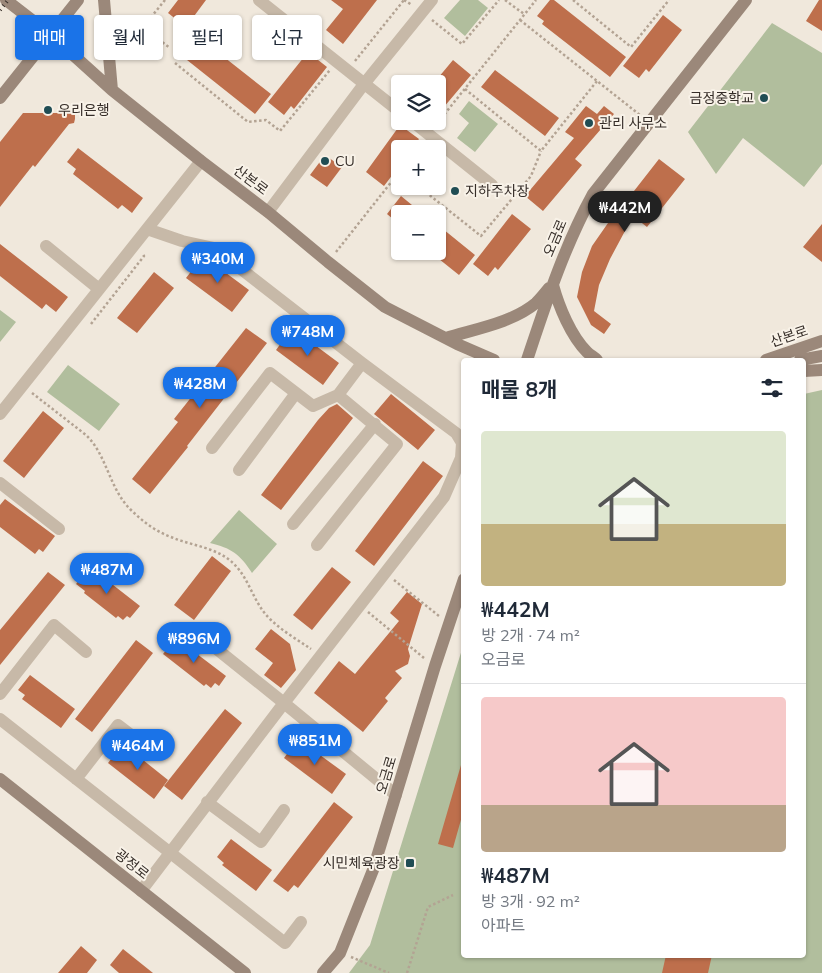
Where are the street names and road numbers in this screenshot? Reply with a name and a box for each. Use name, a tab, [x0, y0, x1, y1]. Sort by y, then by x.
street label: 산본로	[230, 161, 272, 199]
street label: 오금로	[539, 217, 571, 259]
street label: 산본로	[768, 321, 810, 351]
street label: 오금로	[372, 754, 400, 796]
street label: 광정로	[111, 845, 153, 883]

